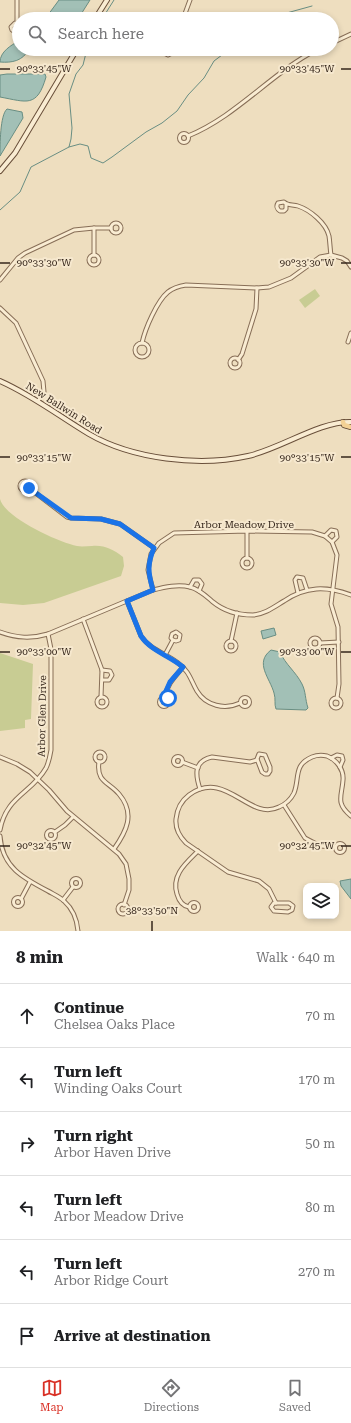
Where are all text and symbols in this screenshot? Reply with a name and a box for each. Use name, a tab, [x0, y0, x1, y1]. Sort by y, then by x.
search box	[12, 12, 339, 56]
icon: search	[26, 23, 48, 45]
text: Search here	[58, 25, 144, 43]
text: 90°33'45"W	[17, 63, 72, 74]
text: 90°33'45"W	[280, 63, 335, 74]
text: 90°33'30"W	[17, 257, 72, 268]
text: 90°33'30"W	[280, 257, 335, 268]
street label: New Ballwin Road	[24, 380, 104, 436]
text: 90°33'15"W	[17, 452, 72, 463]
text: 90°33'15"W	[280, 452, 335, 463]
route end	[20, 479, 38, 497]
street label: Arbor Meadow Drive	[194, 519, 294, 530]
text: 90°33'00"W	[17, 646, 72, 657]
text: 90°33'00"W	[280, 646, 335, 657]
street label: Arbor Glen Drive	[36, 675, 48, 757]
route start	[159, 689, 177, 707]
text: 90°32'45"W	[17, 840, 72, 851]
text: 90°32'45"W	[280, 840, 335, 851]
map controls	[303, 883, 339, 919]
button: layers	[303, 883, 339, 919]
text: 38°33'50"N	[126, 905, 178, 916]
text: 8 min	[16, 947, 63, 967]
text: Walk · 640 m	[256, 950, 335, 965]
text: Continue	[54, 999, 124, 1017]
icon: ahead	[16, 1005, 38, 1027]
text: 70 m	[305, 1008, 335, 1023]
text: Chelsea Oaks Place	[54, 1017, 175, 1032]
text: Turn left	[54, 1063, 122, 1081]
icon: left	[16, 1069, 38, 1091]
text: 170 m	[298, 1072, 335, 1087]
text: Winding Oaks Court	[54, 1081, 182, 1096]
text: Turn right	[54, 1127, 133, 1145]
icon: right	[16, 1133, 38, 1155]
text: 50 m	[305, 1136, 335, 1151]
text: Arbor Haven Drive	[54, 1145, 171, 1160]
text: Turn left	[54, 1191, 122, 1209]
icon: left	[16, 1197, 38, 1219]
text: 80 m	[305, 1200, 335, 1215]
text: Arbor Meadow Drive	[54, 1209, 184, 1224]
text: Turn left	[54, 1255, 122, 1273]
icon: left	[16, 1261, 38, 1283]
text: 270 m	[298, 1264, 335, 1279]
text: Arbor Ridge Court	[54, 1273, 168, 1288]
icon: arrive	[16, 1325, 38, 1347]
text: Arrive at destination	[54, 1327, 210, 1345]
tab: Map	[40, 1377, 64, 1414]
tab: Directions	[144, 1377, 199, 1414]
tab: Saved	[279, 1377, 311, 1414]

